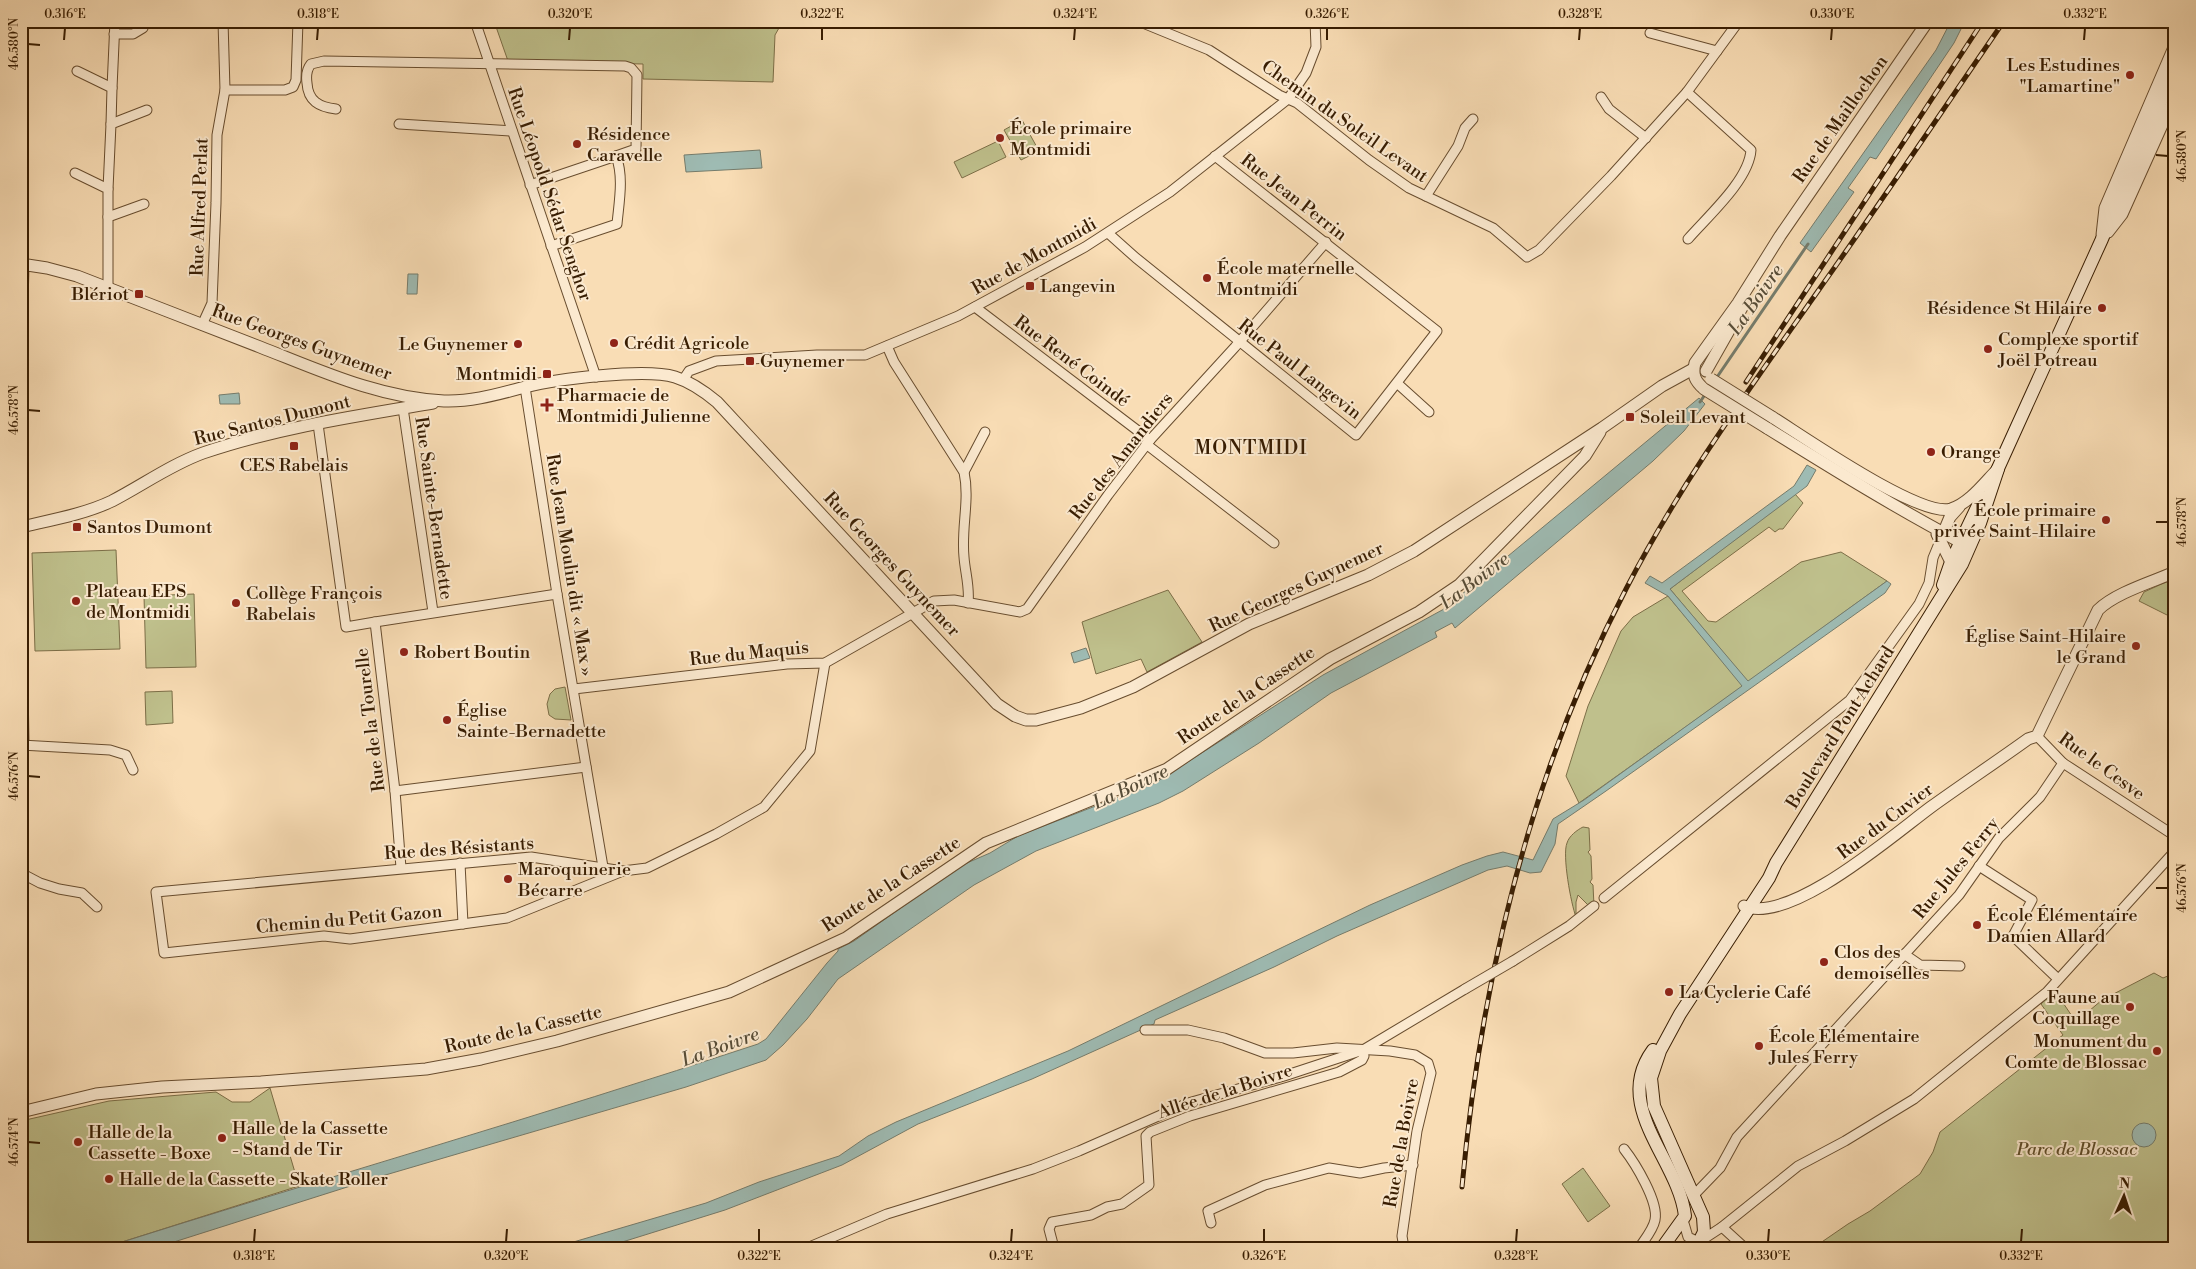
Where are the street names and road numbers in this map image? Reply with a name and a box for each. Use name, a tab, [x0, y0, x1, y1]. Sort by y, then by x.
street label: Rue de Maillochon	[1788, 51, 1893, 188]
street label: Chemin du Soleil Levant	[1257, 55, 1433, 188]
street label: Rue Léopold Sédar Senghor	[502, 84, 597, 304]
street label: Rue Alfred Perlat	[186, 137, 213, 277]
street label: Rue Jean Perrin	[1236, 149, 1352, 246]
street label: Rue de Montmidi	[968, 213, 1101, 300]
street label: Rue Georges Guynemer	[209, 299, 395, 386]
street label: Rue René Coindé	[1009, 310, 1134, 412]
street label: Rue Paul Langevin	[1233, 314, 1366, 425]
street label: Rue des Amandiers	[1065, 388, 1178, 525]
street label: Rue Santos Dumont	[191, 390, 353, 451]
street label: Rue Sainte-Bernadette	[409, 415, 458, 601]
street label: Rue Jean Moulin dit « Max »	[541, 452, 598, 678]
street label: Rue Georges Guynemer	[818, 487, 965, 642]
street label: Rue Georges Guynemer	[1205, 537, 1387, 638]
street label: Rue du Maquis	[688, 636, 810, 671]
street label: Route de la Cassette	[1173, 641, 1319, 750]
street label: Boulevard Pont Achard	[1780, 641, 1900, 814]
street label: Rue de la Tourelle	[350, 647, 391, 793]
street label: Rue le Cesve	[2054, 727, 2149, 805]
street label: Rue du Cuvier	[1833, 778, 1938, 865]
street label: Rue Jules Ferry	[1908, 813, 2005, 924]
street label: Route de la Cassette	[818, 831, 965, 938]
street label: Rue des Résistants	[383, 832, 535, 865]
street label: Chemin du Petit Gazon	[255, 900, 443, 939]
street label: Route de la Cassette	[442, 1000, 604, 1059]
street label: Allée de la Boivre	[1154, 1059, 1296, 1124]
street label: Rue de la Boivre	[1379, 1077, 1424, 1210]

